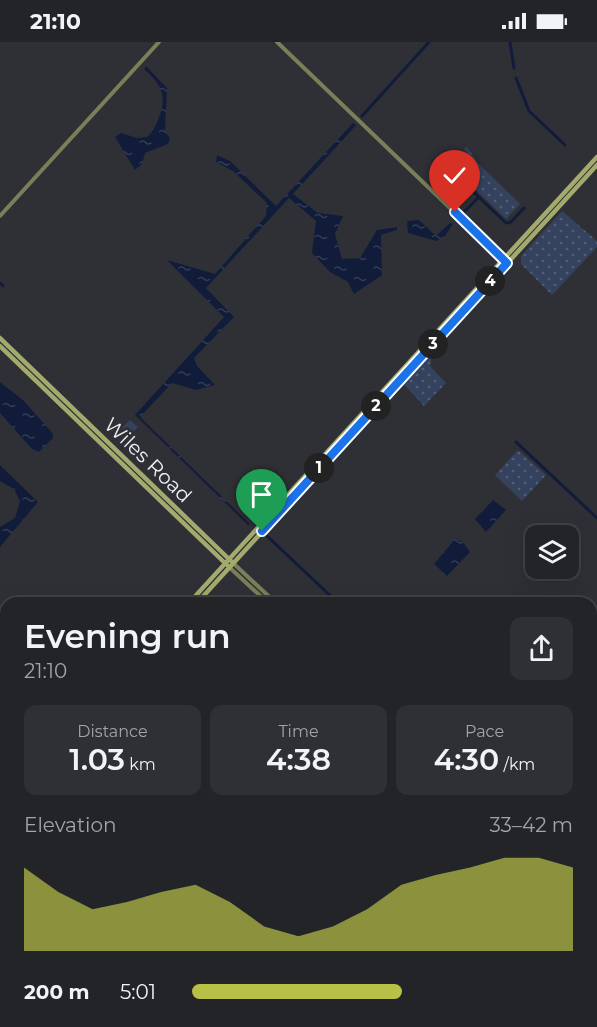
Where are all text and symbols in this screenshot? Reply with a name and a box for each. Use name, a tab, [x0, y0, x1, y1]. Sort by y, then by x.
text: 21:10	[30, 8, 81, 35]
pin	[429, 150, 480, 212]
icon: check	[438, 159, 471, 192]
pin: 4	[475, 266, 505, 296]
text: 4	[484, 271, 496, 290]
pin: 3	[418, 329, 448, 359]
text: 3	[428, 334, 438, 353]
pin: 2	[361, 391, 391, 421]
text: 2	[371, 396, 381, 415]
street label: Wiles Road	[99, 412, 197, 508]
pin: 1	[304, 453, 334, 483]
text: 1	[316, 458, 322, 477]
pin	[236, 469, 287, 531]
icon: arrive	[245, 478, 278, 511]
map controls	[525, 525, 579, 579]
button: layers	[525, 525, 579, 579]
text: Evening run	[24, 616, 231, 656]
button: share	[510, 617, 573, 680]
text: 21:10	[24, 659, 67, 683]
text: Distance	[77, 722, 148, 741]
text: Time	[278, 722, 319, 741]
text: Pace	[465, 722, 504, 741]
text: 1.03	[69, 741, 125, 778]
text: 4:38	[266, 741, 331, 778]
text: 4:30	[434, 741, 499, 778]
text: km	[125, 755, 156, 774]
text: /km	[499, 755, 535, 774]
text: Elevation	[24, 813, 116, 837]
text: 33–42 m	[489, 813, 573, 837]
text: 200 m	[24, 980, 90, 1004]
text: 5:01	[120, 980, 156, 1004]

